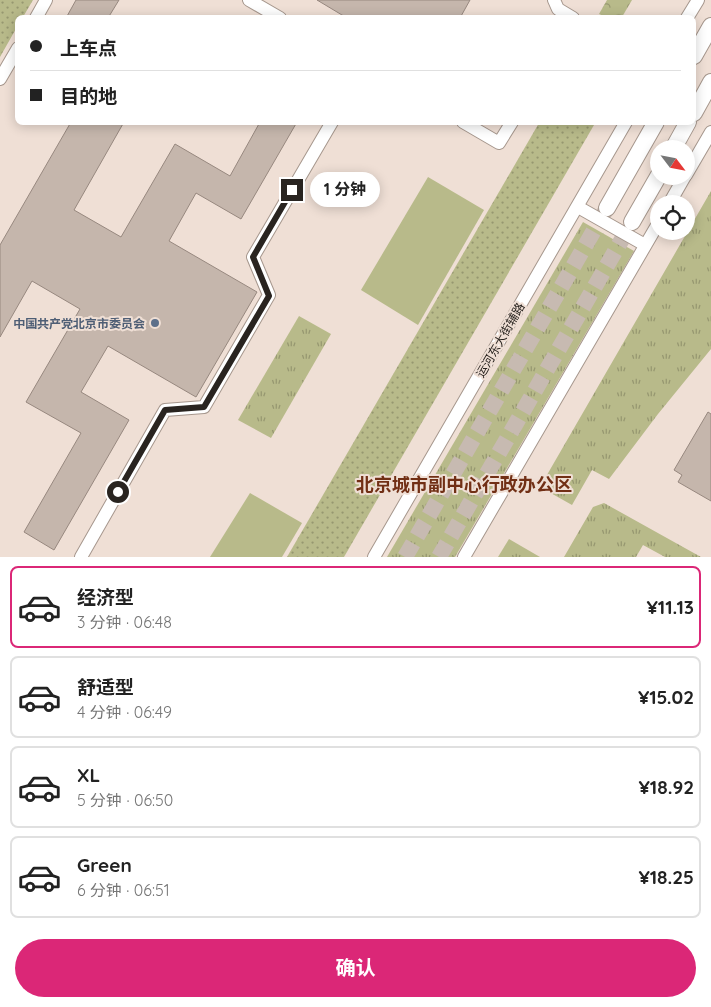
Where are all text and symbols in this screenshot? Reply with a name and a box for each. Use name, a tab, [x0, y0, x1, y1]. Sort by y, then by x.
text: 上车点	[60, 36, 117, 60]
text: 目的地	[60, 84, 117, 108]
north arrow	[650, 140, 695, 185]
map controls	[650, 140, 695, 240]
callout: 1 分钟	[310, 172, 380, 208]
route end	[281, 179, 303, 201]
text: 1 分钟	[324, 179, 366, 199]
button: locate	[650, 195, 695, 240]
street label: 运河东大街辅路	[473, 300, 527, 380]
place label: 中国共产党北京市委员会	[13, 316, 145, 331]
marker: 中国共产党北京市委员会	[149, 317, 161, 329]
district label: 北京城市副中心行政办公区	[356, 473, 572, 496]
route start	[107, 481, 129, 503]
icon: car	[17, 585, 62, 630]
text: 经济型	[77, 585, 134, 609]
text: ¥11.13	[647, 595, 694, 619]
text: 3 分钟 · 06:48	[77, 612, 172, 632]
icon: car	[17, 675, 62, 720]
text: 舒适型	[77, 675, 134, 699]
text: ¥15.02	[638, 685, 694, 709]
text: 4 分钟 · 06:49	[77, 702, 172, 722]
text: XL	[77, 763, 100, 787]
icon: car	[17, 765, 62, 810]
text: ¥18.92	[639, 775, 694, 799]
text: 5 分钟 · 06:50	[77, 790, 173, 810]
text: Green	[77, 853, 132, 877]
icon: car	[17, 855, 62, 900]
text: ¥18.25	[638, 865, 694, 889]
text: 6 分钟 · 06:51	[77, 880, 170, 900]
button: 确认	[15, 939, 696, 997]

